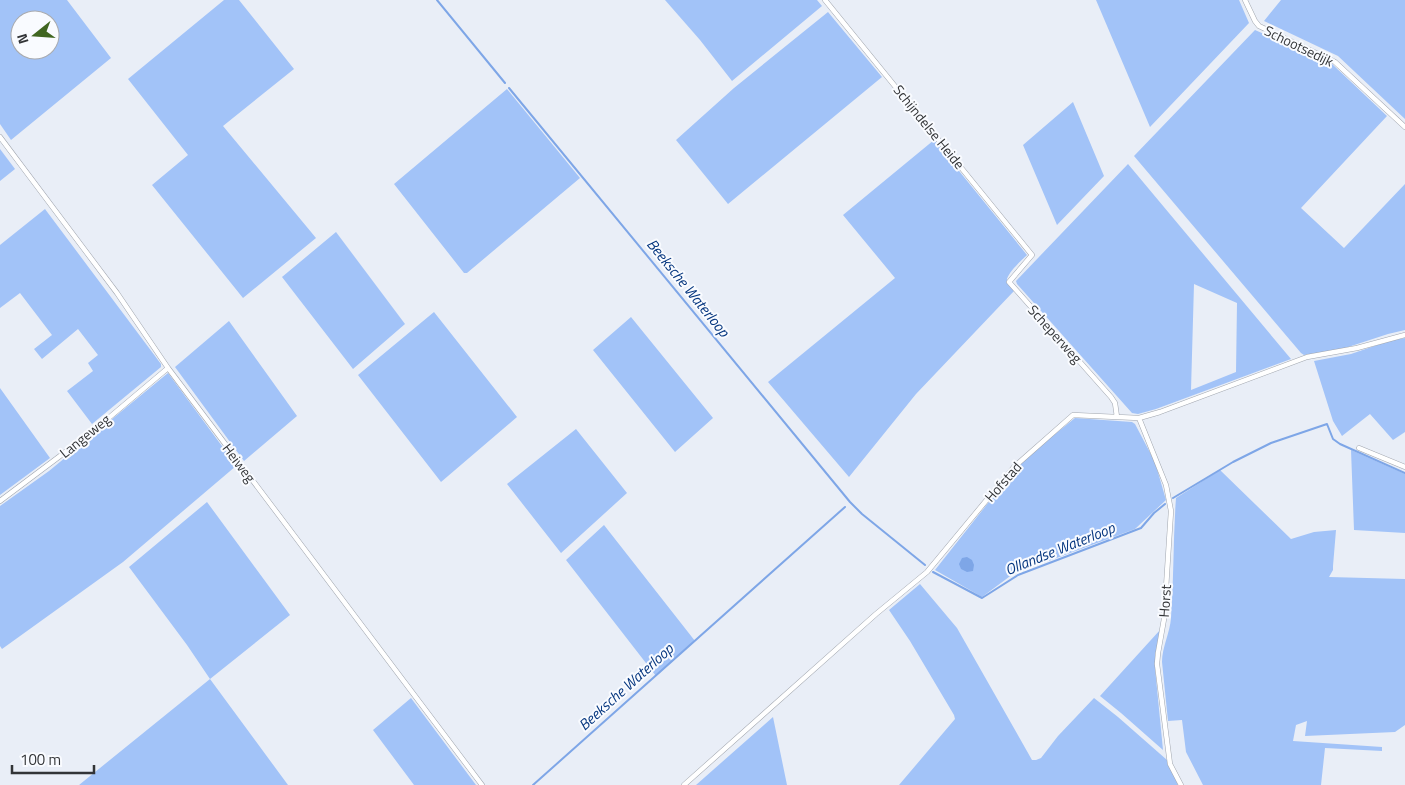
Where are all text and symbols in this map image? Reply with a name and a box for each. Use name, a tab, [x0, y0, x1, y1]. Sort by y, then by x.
north arrow	[10, 10, 60, 60]
street label: Schootsedijk	[1261, 20, 1338, 71]
text: N	[11, 31, 34, 47]
street label: Schijndelse Heide	[889, 80, 970, 173]
water label: Beeksche Waterloop	[641, 233, 736, 342]
street label: Scheperweg	[1023, 300, 1087, 368]
street label: Langeweg	[55, 408, 115, 463]
street label: Heiweg	[218, 439, 261, 487]
street label: Hofstad	[979, 457, 1026, 506]
water label: Ollandse Waterloop	[1001, 516, 1119, 581]
street label: Horst	[1153, 584, 1176, 618]
water label: Beeksche Waterloop	[573, 637, 679, 736]
scale bar	[12, 742, 95, 774]
text: 100 m	[20, 748, 61, 771]

